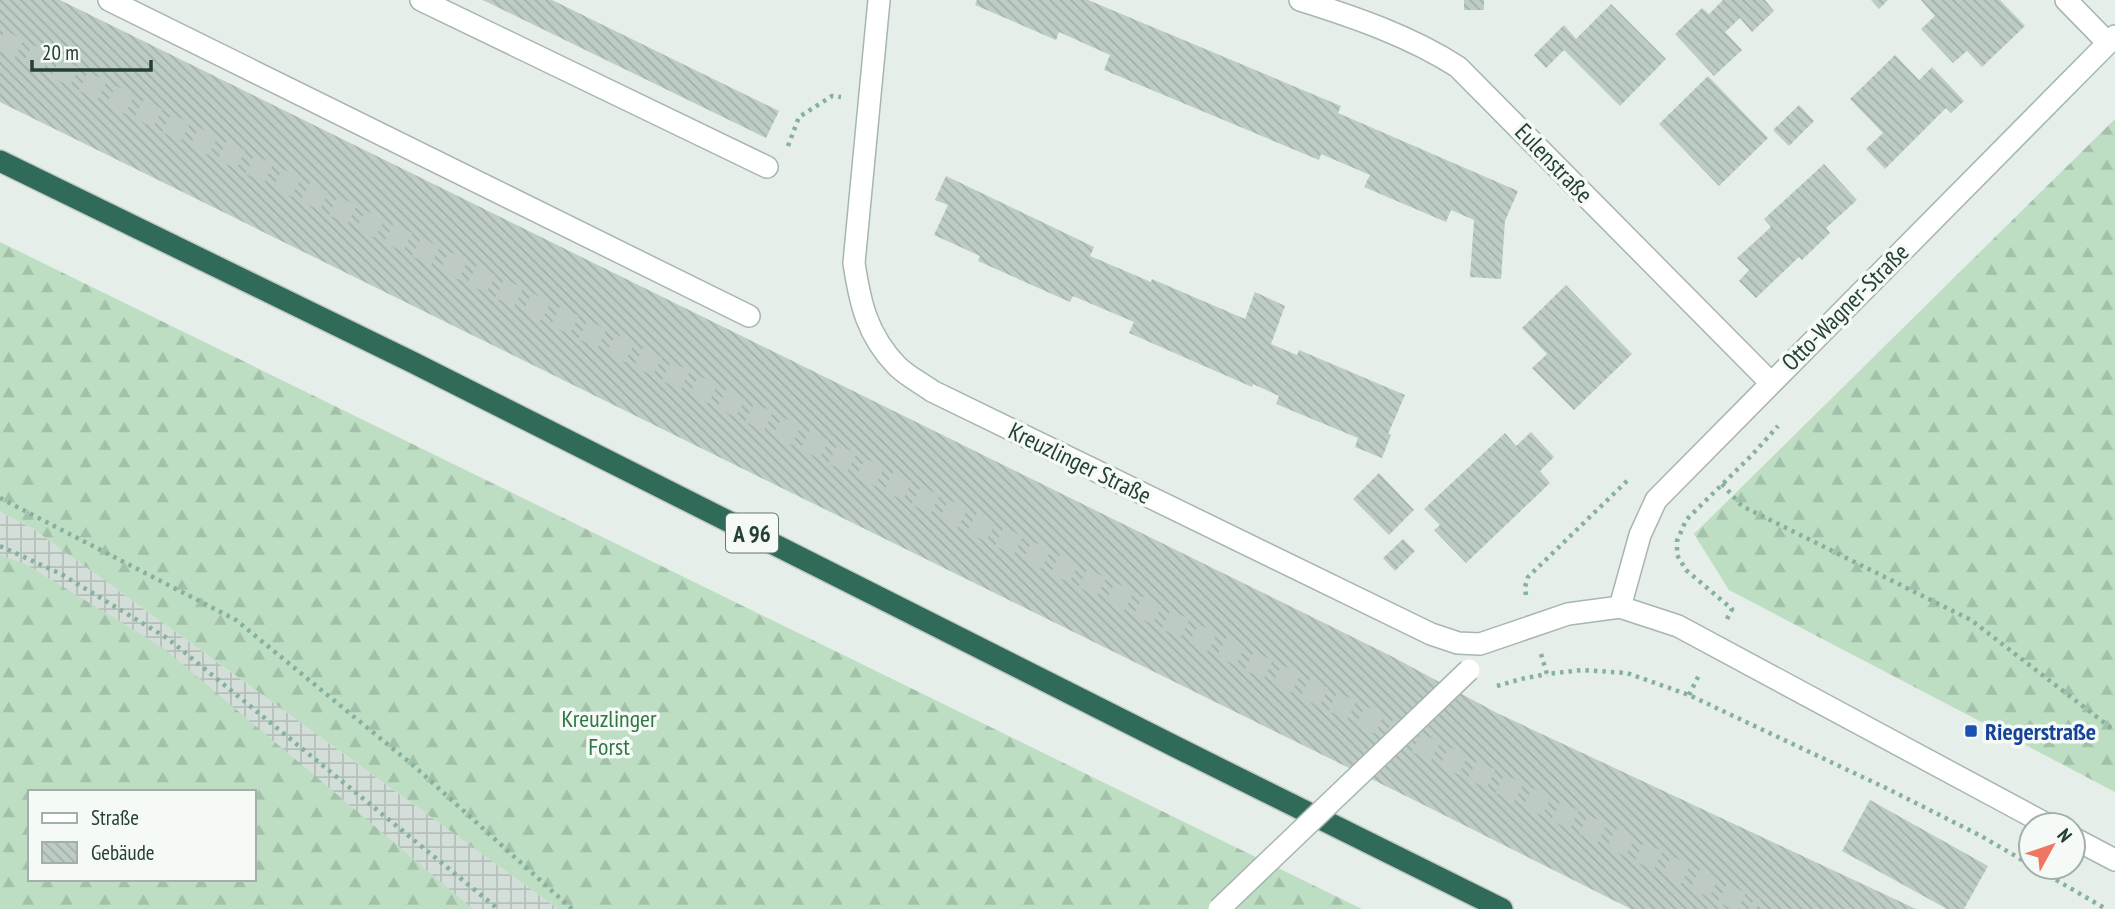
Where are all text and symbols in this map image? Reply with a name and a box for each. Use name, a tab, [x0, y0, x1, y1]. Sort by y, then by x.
scale bar	[32, 28, 150, 72]
text: 20 m	[42, 39, 79, 66]
street label: Eulenstraße	[1508, 117, 1600, 209]
street label: Otto-Wagner-Straße	[1775, 237, 1915, 377]
street label: Kreuzlinger Straße	[1004, 415, 1156, 511]
road number: A 96	[726, 513, 778, 552]
park label: Kreuzlinger Forst	[561, 703, 657, 762]
place label: Riegerstraße	[1985, 716, 2096, 747]
marker: Riegerstraße	[1963, 723, 1979, 739]
legend	[28, 790, 256, 881]
text: Straße	[91, 804, 139, 831]
north arrow	[2017, 811, 2087, 881]
text: N	[2053, 823, 2078, 847]
text: Gebäude	[91, 839, 154, 866]

